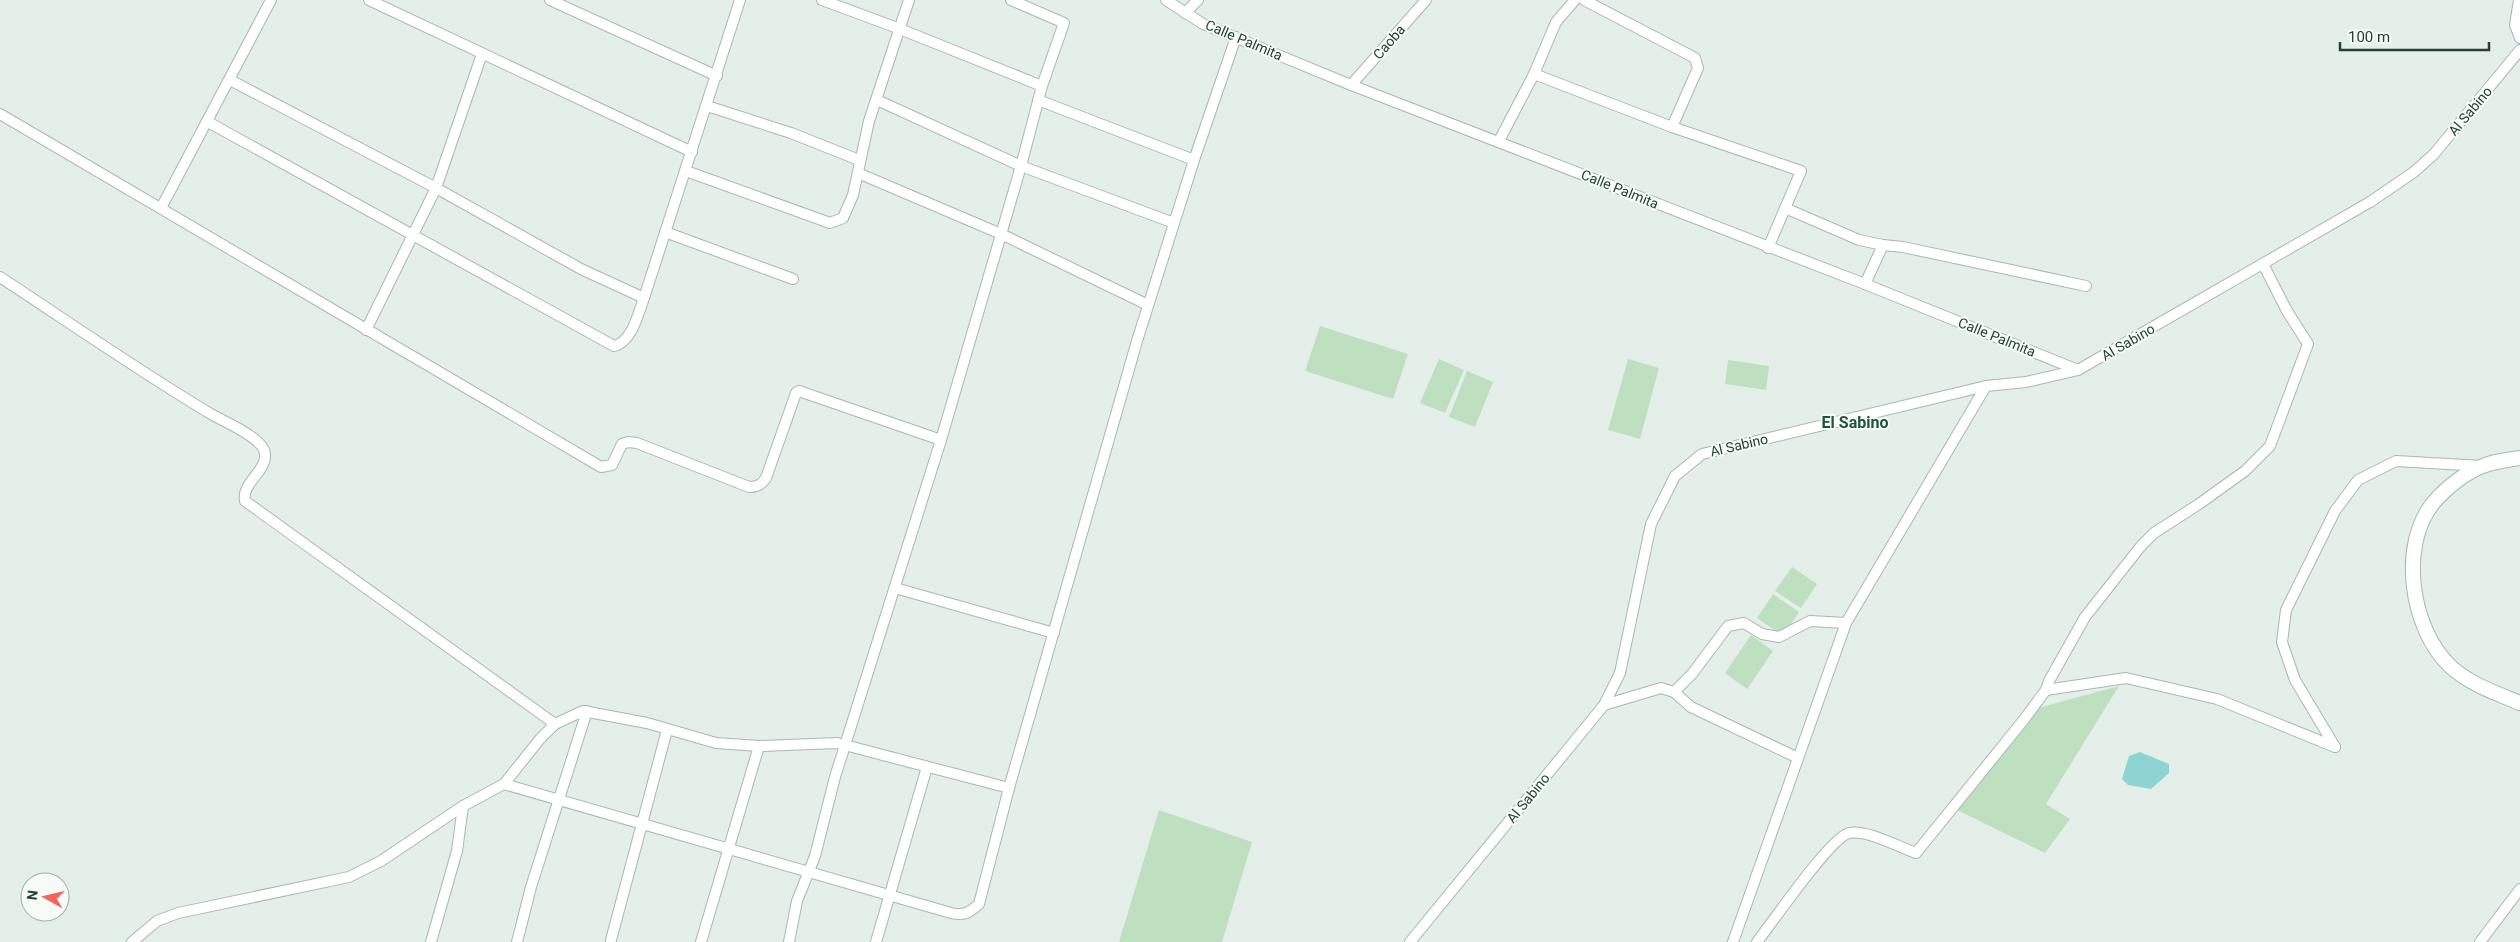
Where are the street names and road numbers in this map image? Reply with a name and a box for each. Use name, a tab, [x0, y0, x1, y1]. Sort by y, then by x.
street label: Calle Palmita	[1203, 17, 1285, 63]
street label: Caoba	[1370, 22, 1408, 62]
street label: Al Sabino	[2445, 83, 2495, 139]
street label: Calle Palmita	[1579, 166, 1661, 212]
street label: Calle Palmita	[1956, 314, 2038, 360]
street label: Al Sabino	[2098, 320, 2158, 364]
street label: Al Sabino	[1708, 431, 1770, 459]
street label: Al Sabino	[1503, 770, 1553, 826]

